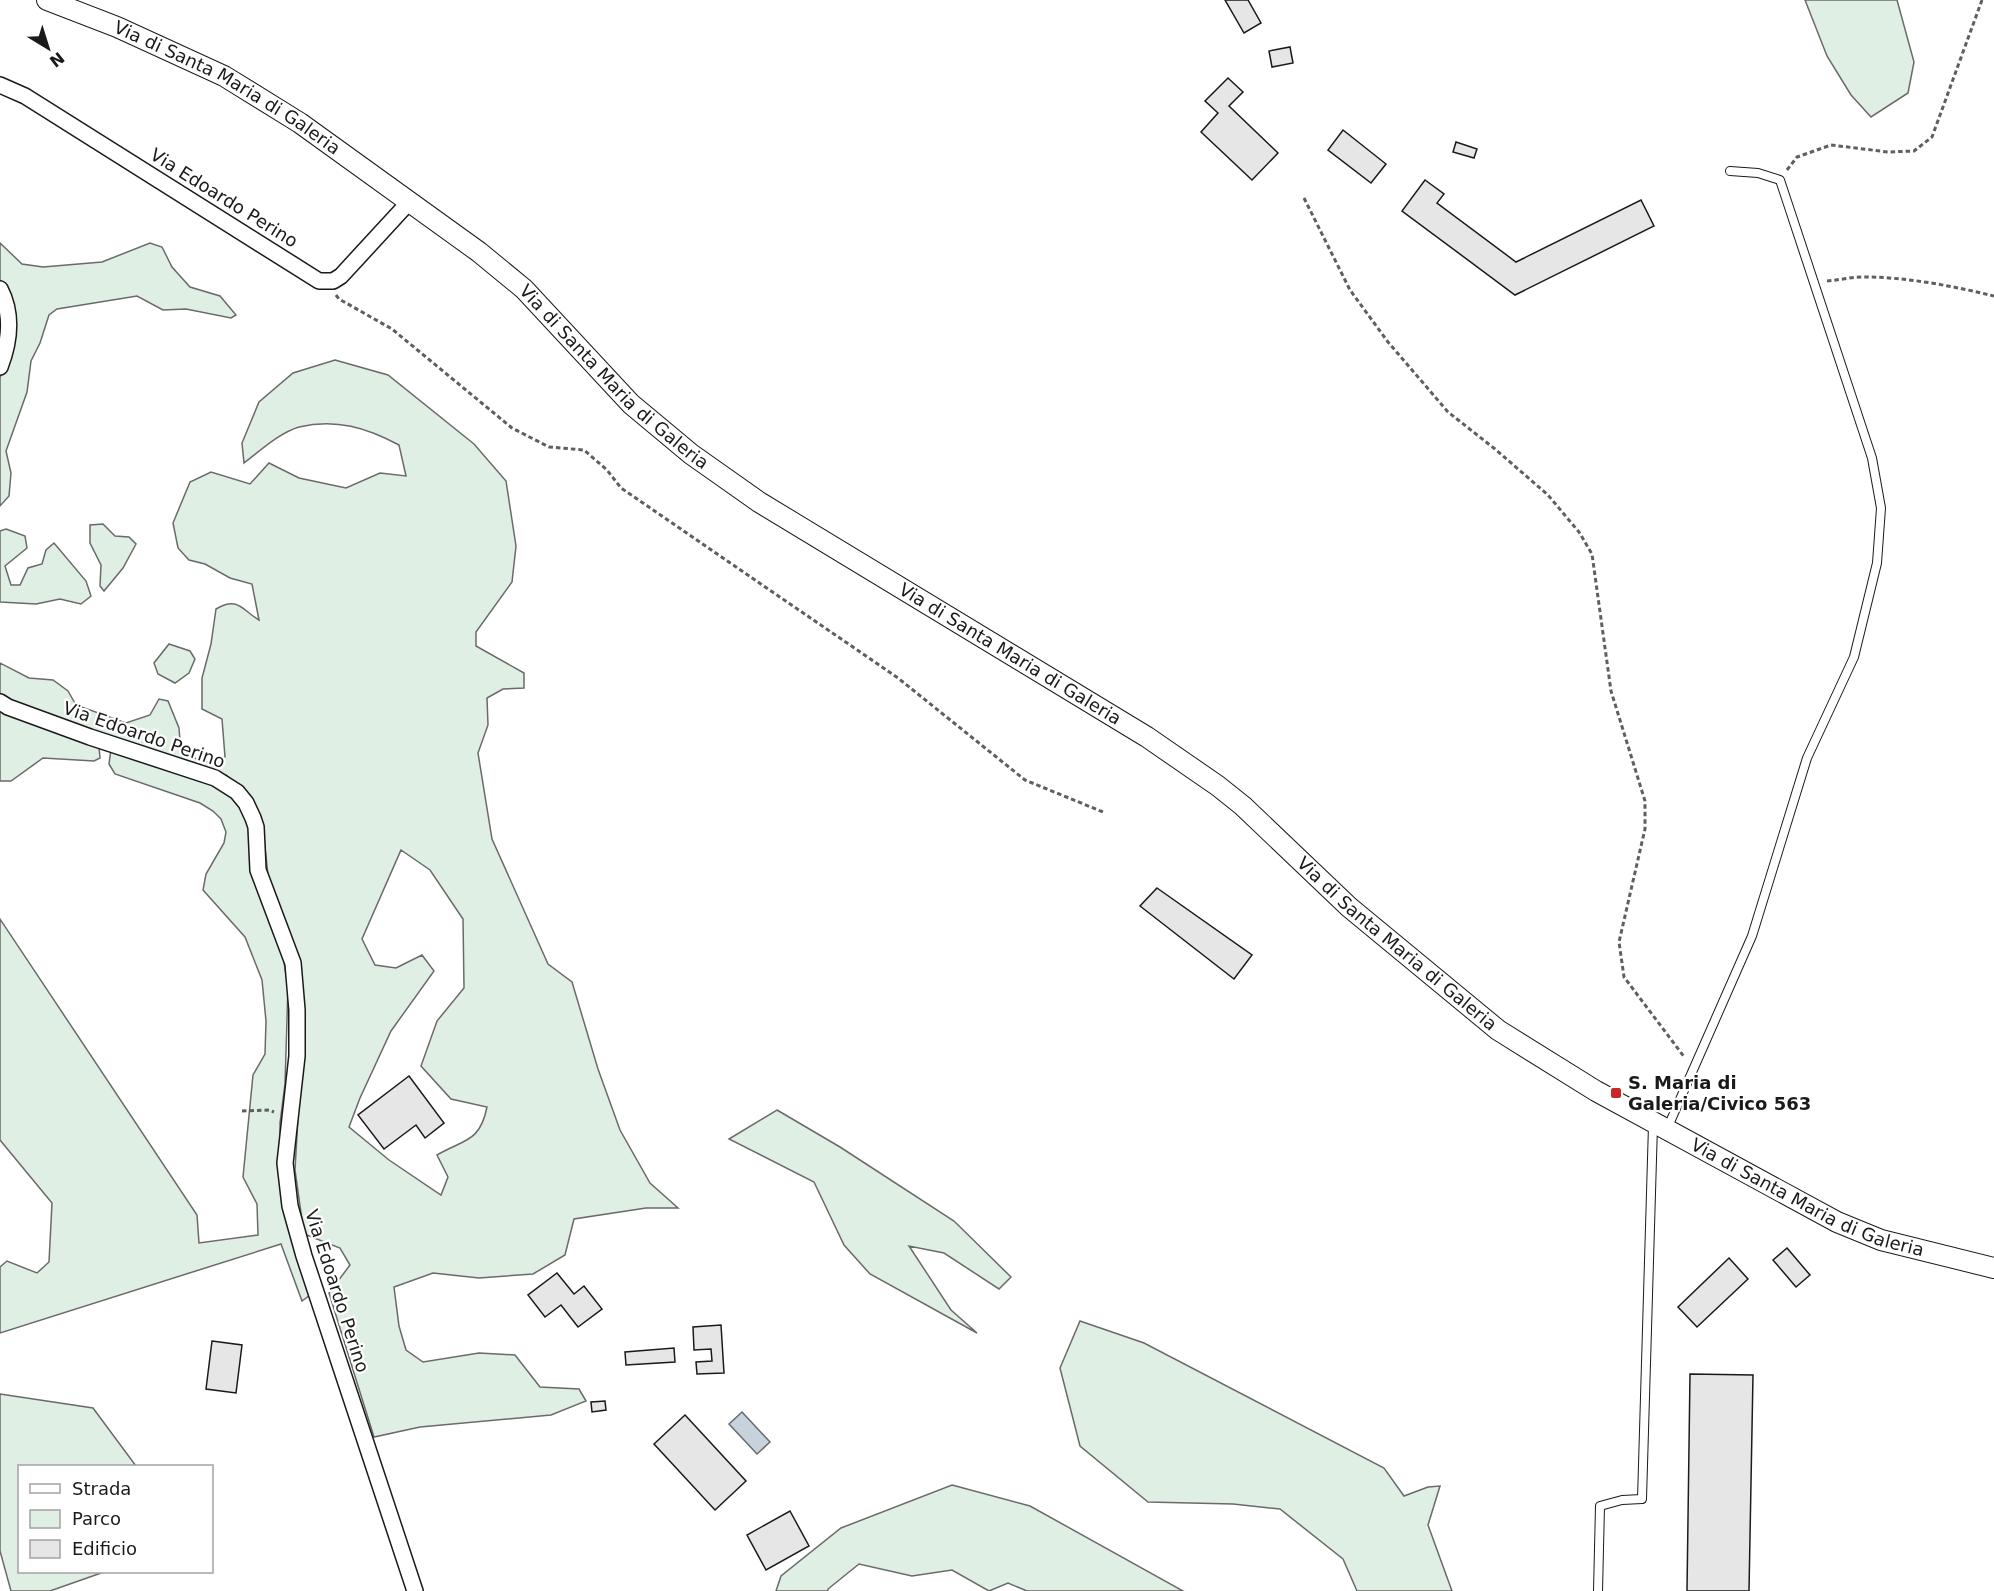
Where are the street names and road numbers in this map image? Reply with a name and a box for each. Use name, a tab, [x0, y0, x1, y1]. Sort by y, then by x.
street label: Via di Santa Maria di Galeria	[111, 16, 345, 159]
street label: Via Edoardo Perino	[147, 144, 302, 251]
street label: Via di Santa Maria di Galeria	[515, 280, 713, 473]
street label: Via di Santa Maria di Galeria	[895, 578, 1125, 729]
street label: Via Edoardo Perino	[60, 697, 228, 772]
street label: Via di Santa Maria di Galeria	[1293, 852, 1501, 1035]
street label: Via di Santa Maria di Galeria	[1688, 1134, 1926, 1260]
street label: Via Edoardo Perino	[301, 1207, 374, 1375]

